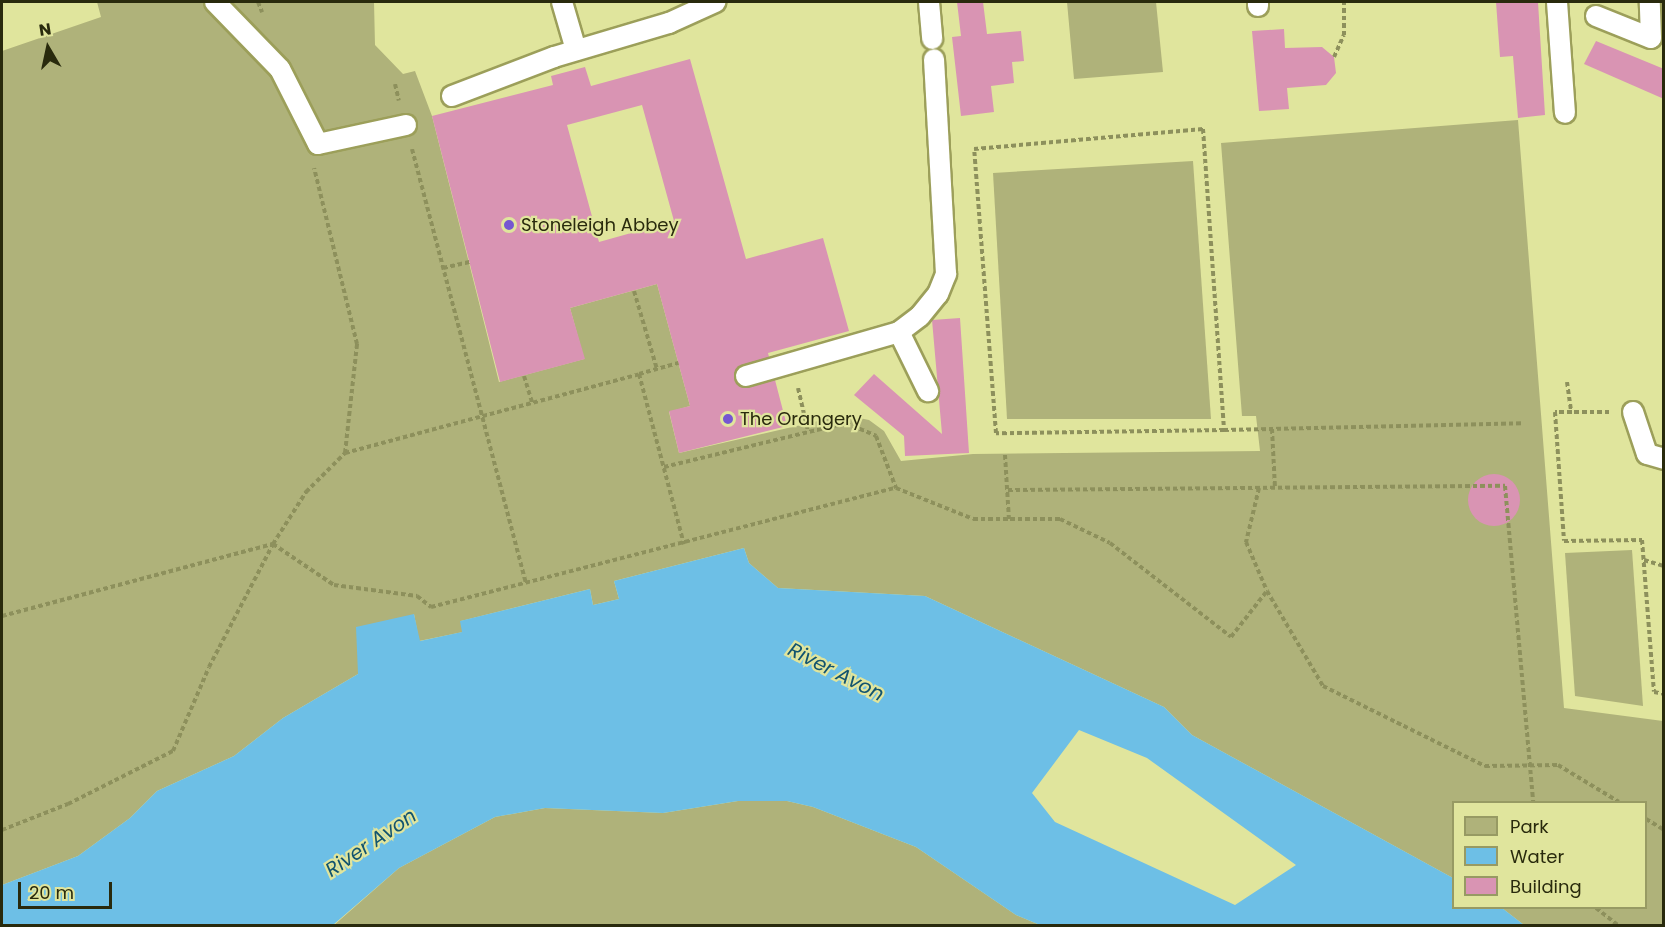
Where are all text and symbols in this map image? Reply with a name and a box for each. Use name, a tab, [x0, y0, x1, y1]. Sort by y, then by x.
text: N	[37, 17, 53, 42]
north arrow	[18, 18, 78, 78]
place label: Stoneleigh Abbey	[521, 214, 679, 236]
marker: Stoneleigh Abbey	[502, 218, 516, 232]
place label: The Orangery	[740, 408, 862, 430]
marker: The Orangery	[721, 412, 735, 426]
water label: River Avon	[784, 638, 888, 706]
legend	[1452, 801, 1647, 909]
water label: River Avon	[321, 804, 421, 882]
text: Park	[1510, 814, 1549, 839]
text: Water	[1510, 844, 1564, 869]
scale bar	[21, 870, 116, 908]
text: Building	[1510, 874, 1582, 899]
text: 20 m	[29, 880, 74, 905]

